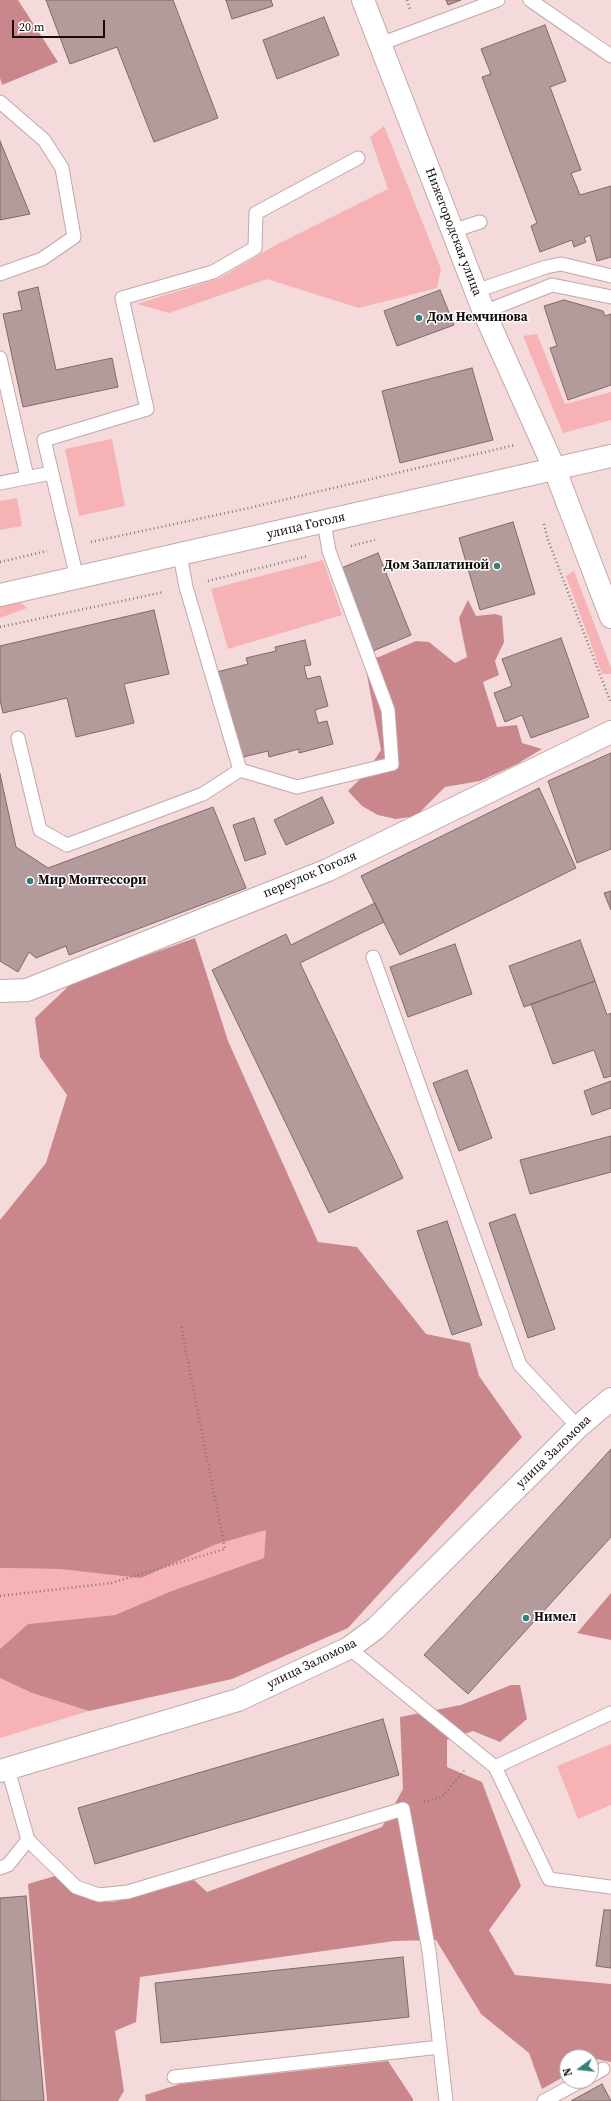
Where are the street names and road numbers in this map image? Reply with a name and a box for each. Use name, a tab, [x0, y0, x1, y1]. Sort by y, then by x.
street label: Нижегородская улица	[421, 166, 485, 298]
street label: улица Гоголя	[265, 509, 347, 543]
street label: переулок Гоголя	[261, 848, 359, 902]
street label: улица Заломова	[513, 1412, 595, 1492]
street label: улица Заломова	[265, 1636, 359, 1692]

